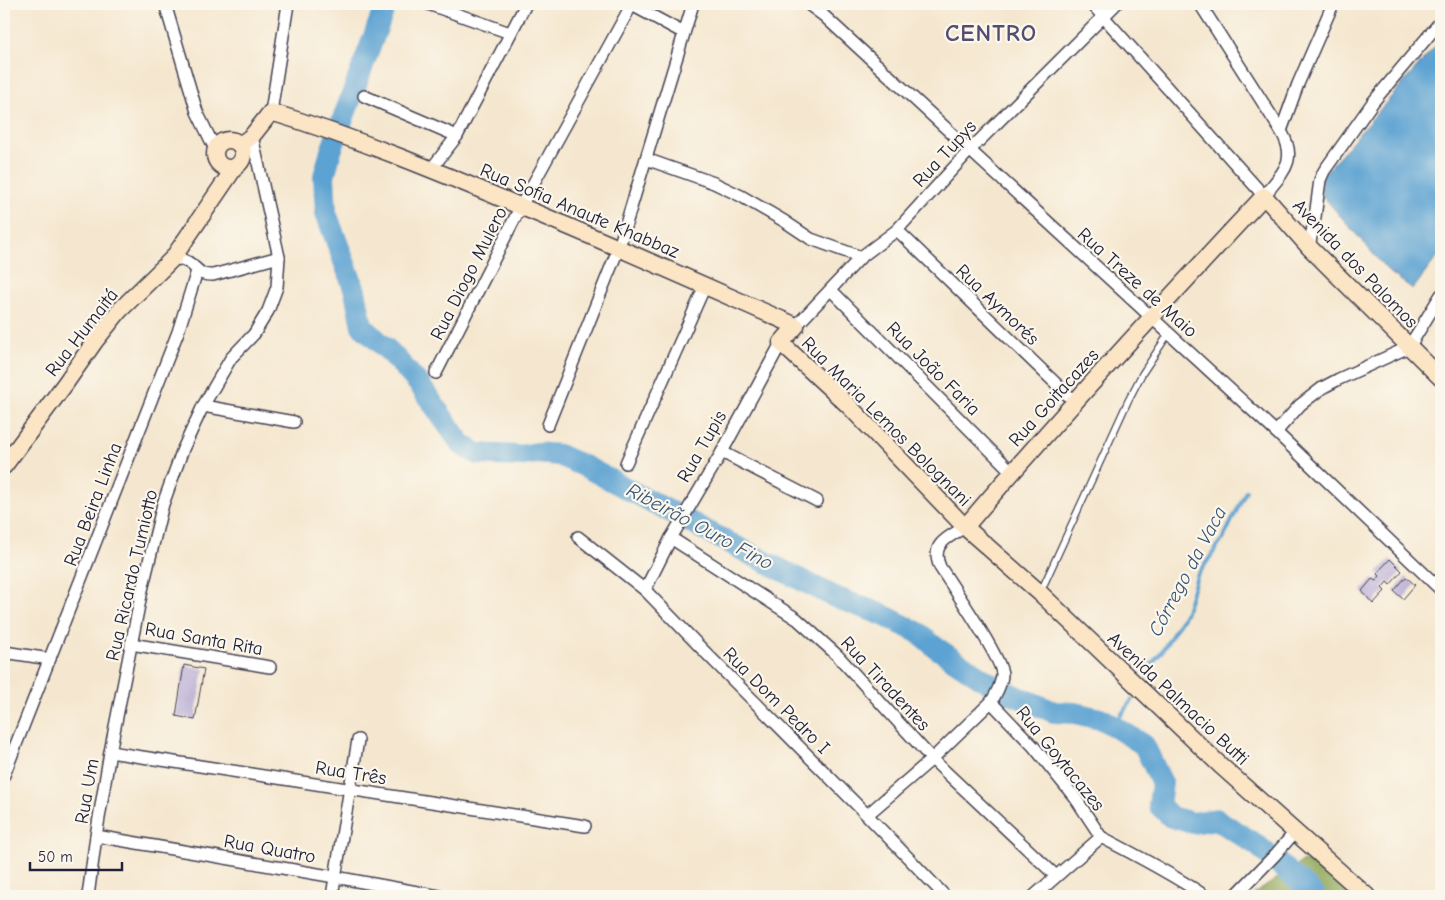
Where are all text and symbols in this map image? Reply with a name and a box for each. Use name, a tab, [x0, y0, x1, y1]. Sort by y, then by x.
district label: CENTRO	[945, 19, 1037, 47]
street label: Rua Tupys	[908, 116, 981, 192]
street label: Rua Sofia Anaute Khabbaz	[477, 159, 683, 263]
street label: Avenida dos Palomos	[1288, 195, 1423, 333]
street label: Rua Diogo Mulero	[426, 203, 512, 344]
street label: Rua Treze de Maio	[1073, 223, 1202, 342]
street label: Rua Aymorés	[951, 260, 1043, 350]
street label: Rua Humaitá	[41, 284, 123, 381]
street label: Rua João Faria	[882, 317, 985, 420]
street label: Rua Maria Lemos Bolognani	[797, 332, 976, 511]
street label: Rua Goitacazes	[1004, 344, 1103, 451]
street label: Rua Tupis	[673, 407, 731, 486]
street label: Rua Beira Linha	[59, 440, 127, 569]
water label: Ribeirão Ouro Fino	[623, 478, 777, 575]
street label: Rua Ricardo Tumiotto	[102, 487, 162, 663]
water label: Córrego da Vaca	[1144, 502, 1231, 640]
street label: Rua Santa Rita	[143, 618, 265, 660]
street label: Avenida Palmacio Butti	[1103, 628, 1253, 770]
street label: Rua Tiradentes	[836, 632, 935, 735]
street label: Rua Dom Pedro I	[718, 643, 834, 759]
street label: Rua Goytacazes	[1011, 702, 1109, 815]
street label: Rua Um	[70, 757, 104, 826]
street label: Rua Três	[314, 757, 388, 789]
street label: Rua Quatro	[222, 830, 317, 868]
scale bar	[30, 840, 122, 872]
text: 50 m	[38, 848, 73, 866]

